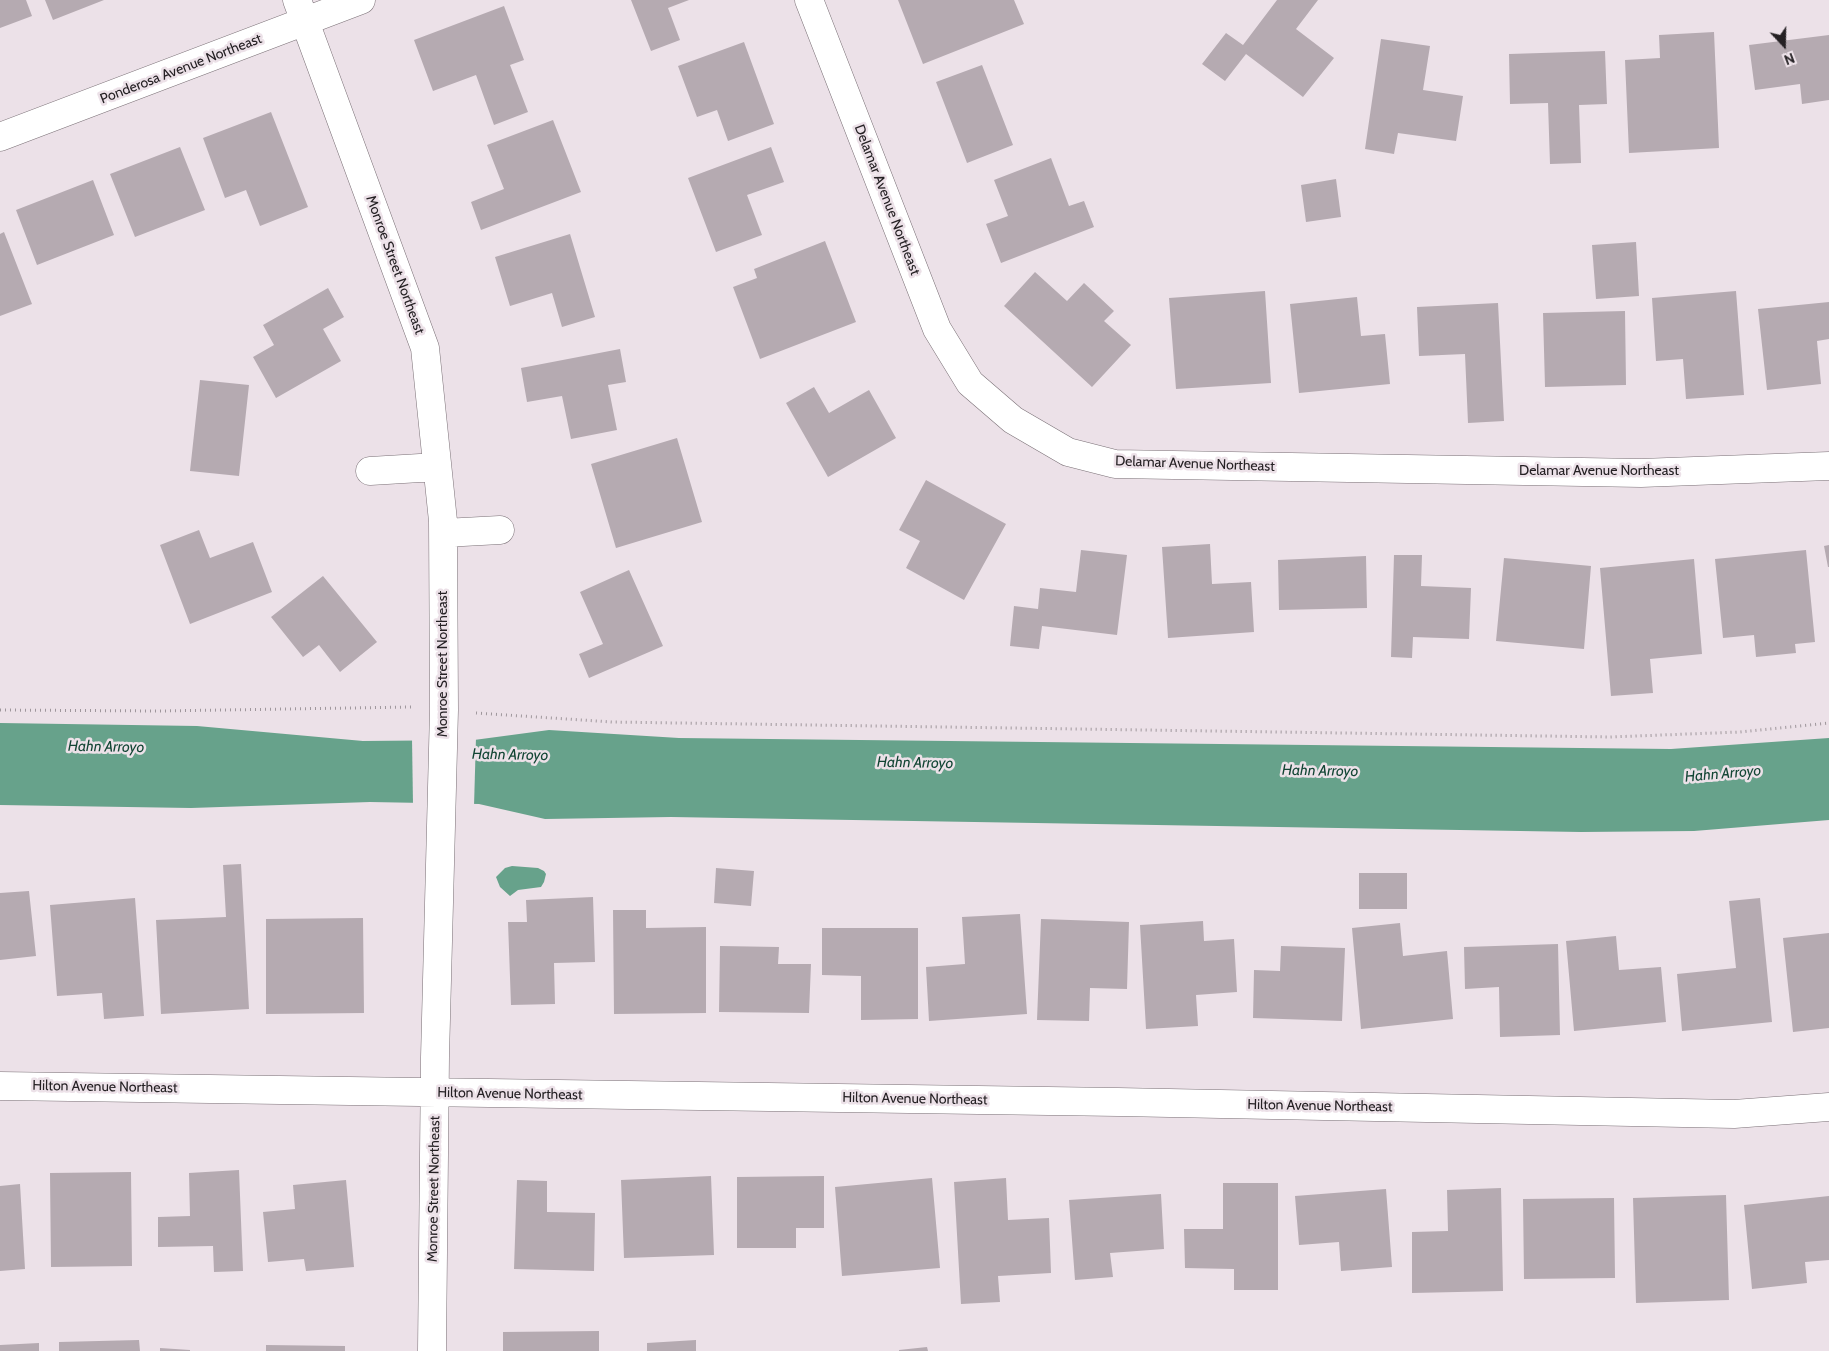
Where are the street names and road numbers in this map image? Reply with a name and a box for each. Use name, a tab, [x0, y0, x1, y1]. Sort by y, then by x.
street label: Ponderosa Avenue Northeast	[98, 30, 264, 108]
street label: Delamar Avenue Northeast	[851, 122, 923, 278]
street label: Monroe Street Northeast	[362, 193, 428, 337]
street label: Delamar Avenue Northeast	[1115, 453, 1275, 475]
street label: Delamar Avenue Northeast	[1519, 463, 1679, 479]
street label: Monroe Street Northeast	[435, 591, 451, 737]
street label: Hilton Avenue Northeast	[32, 1077, 178, 1097]
street label: Hilton Avenue Northeast	[437, 1084, 583, 1104]
street label: Hilton Avenue Northeast	[842, 1089, 988, 1109]
street label: Hilton Avenue Northeast	[1247, 1096, 1393, 1116]
street label: Monroe Street Northeast	[424, 1116, 444, 1262]

